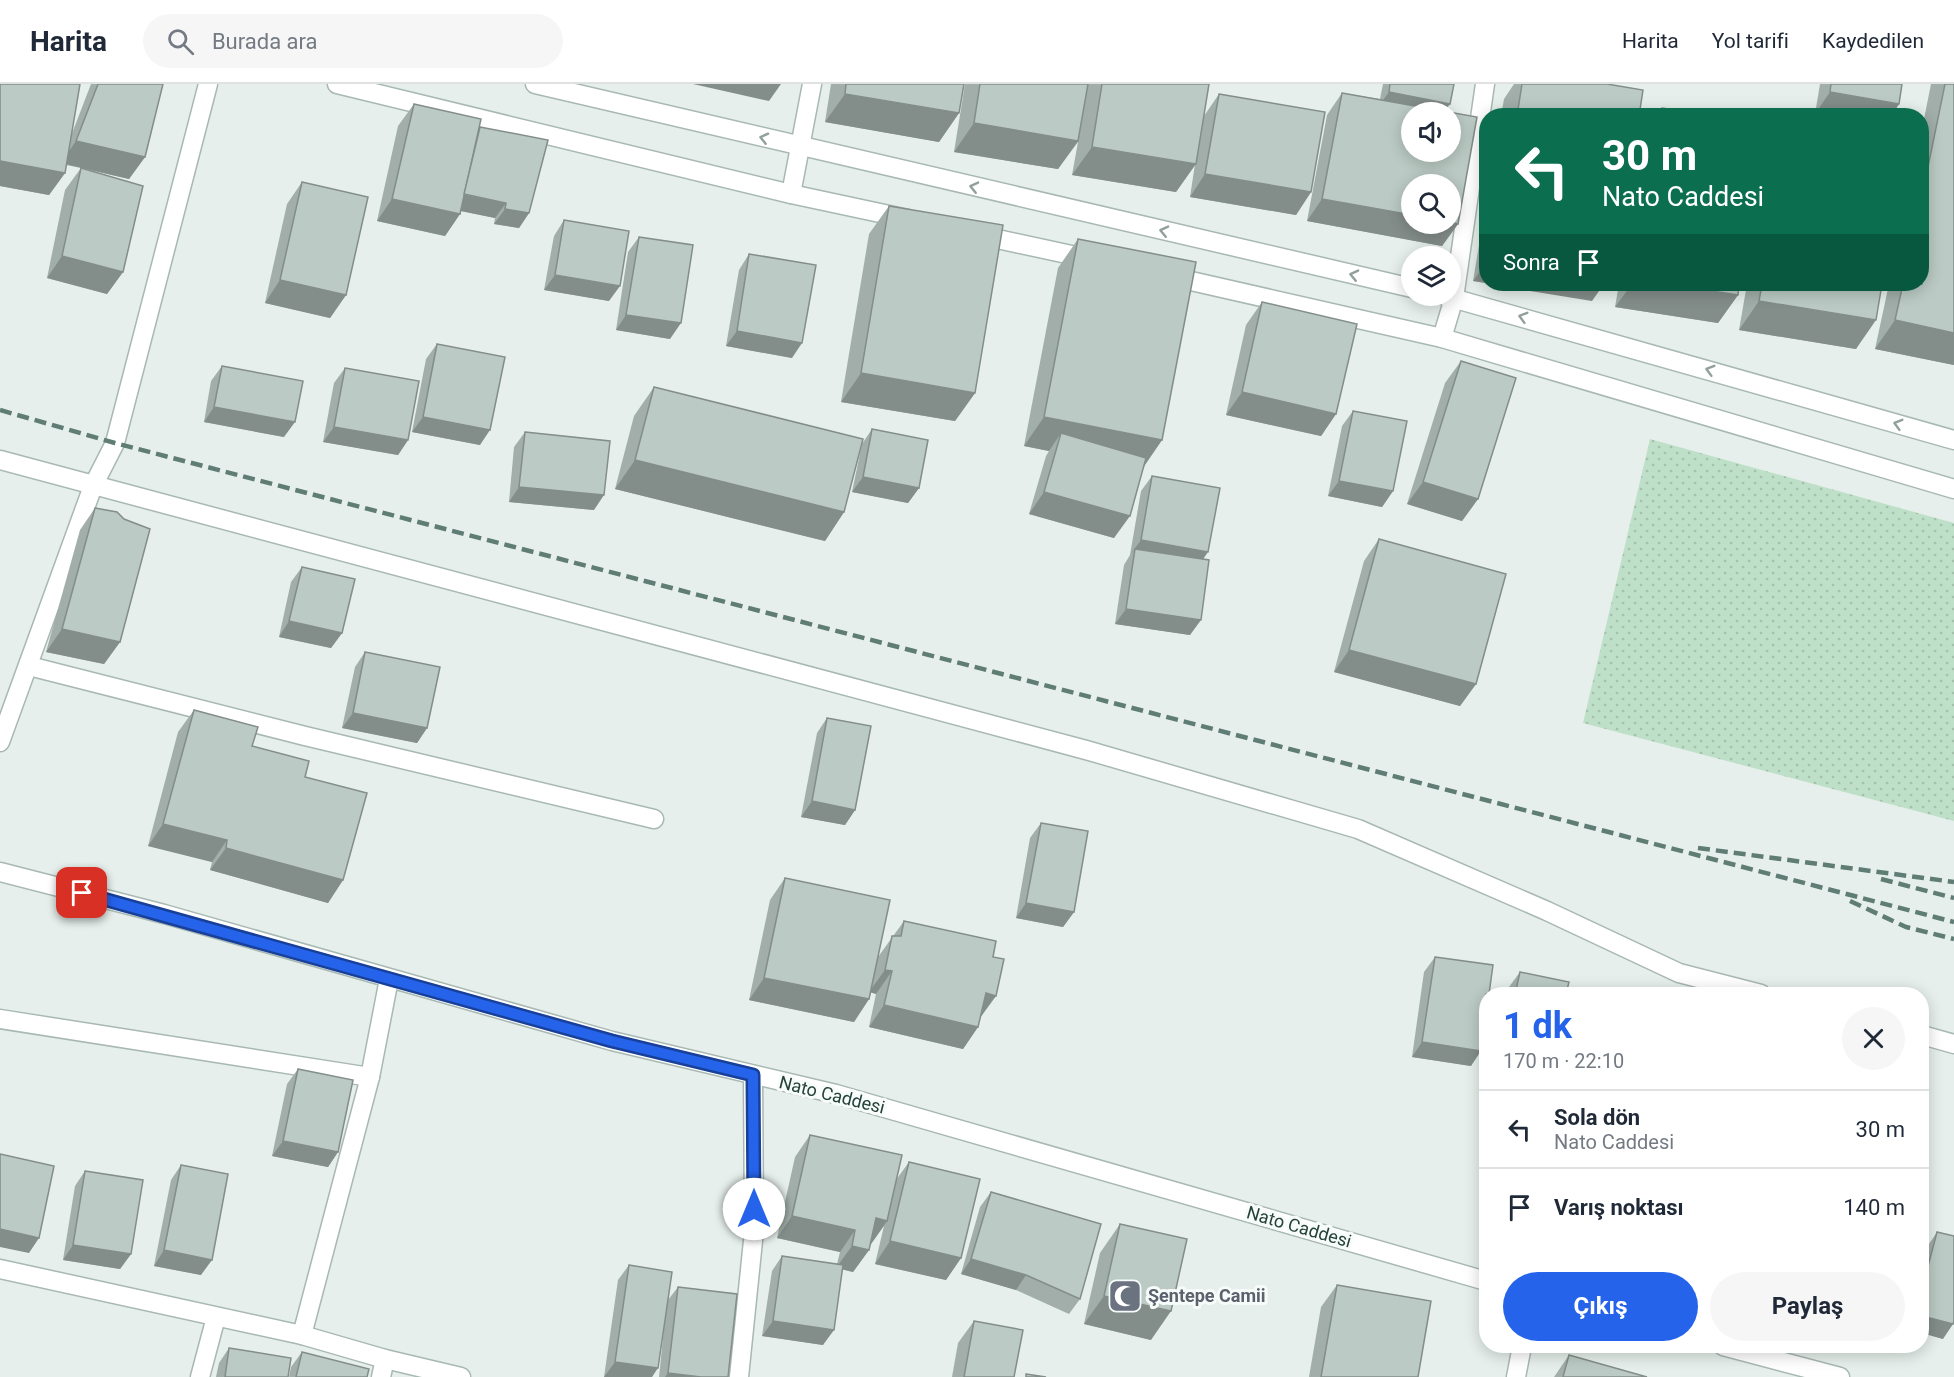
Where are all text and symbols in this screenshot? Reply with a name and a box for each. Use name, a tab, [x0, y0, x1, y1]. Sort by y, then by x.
search box	[143, 14, 563, 68]
text: Harita	[30, 25, 107, 58]
icon: search	[164, 25, 197, 58]
text: Burada ara	[212, 29, 318, 54]
text: Harita	[1622, 29, 1679, 53]
text: Yol tarifi	[1712, 29, 1789, 53]
text: Kaydedilen	[1822, 29, 1924, 53]
map controls	[1401, 102, 1461, 306]
button: sound	[1401, 102, 1461, 162]
text: 30 m	[1602, 131, 1697, 180]
icon: left	[1503, 132, 1581, 210]
one-way arrow	[759, 133, 769, 146]
button: search	[1401, 174, 1461, 234]
one-way arrow	[970, 181, 980, 194]
text: Nato Caddesi	[1602, 181, 1764, 213]
one-way arrow	[1160, 225, 1170, 238]
button: layers	[1401, 246, 1461, 306]
icon: arrive	[1572, 246, 1605, 279]
text: Sonra	[1503, 250, 1560, 275]
one-way arrow	[1350, 269, 1360, 282]
one-way arrow	[1518, 312, 1528, 324]
one-way arrow	[1705, 365, 1716, 377]
one-way arrow	[1893, 418, 1903, 431]
pin	[56, 867, 107, 918]
icon: arrive	[65, 876, 98, 909]
text: 1 dk	[1503, 1005, 1572, 1047]
button: close	[1842, 1007, 1905, 1070]
text: 170 m · 22:10	[1503, 1049, 1624, 1073]
street label: Nato Caddesi	[777, 1071, 887, 1118]
text: Sola dön	[1554, 1105, 1640, 1130]
icon: left	[1503, 1113, 1536, 1146]
text: 30 m	[1856, 1117, 1905, 1142]
text: Nato Caddesi	[1554, 1130, 1674, 1154]
position arrow	[722, 1177, 786, 1241]
icon: arrive	[1503, 1191, 1536, 1224]
text: Varış noktası	[1554, 1195, 1684, 1220]
text: 140 m	[1843, 1195, 1905, 1220]
street label: Nato Caddesi	[1244, 1202, 1354, 1252]
button: Çıkış	[1503, 1272, 1698, 1341]
button: Paylaş	[1710, 1272, 1905, 1341]
mosque icon: Şentepe Camii	[1107, 1278, 1143, 1314]
place label: Şentepe Camii	[1148, 1285, 1266, 1306]

